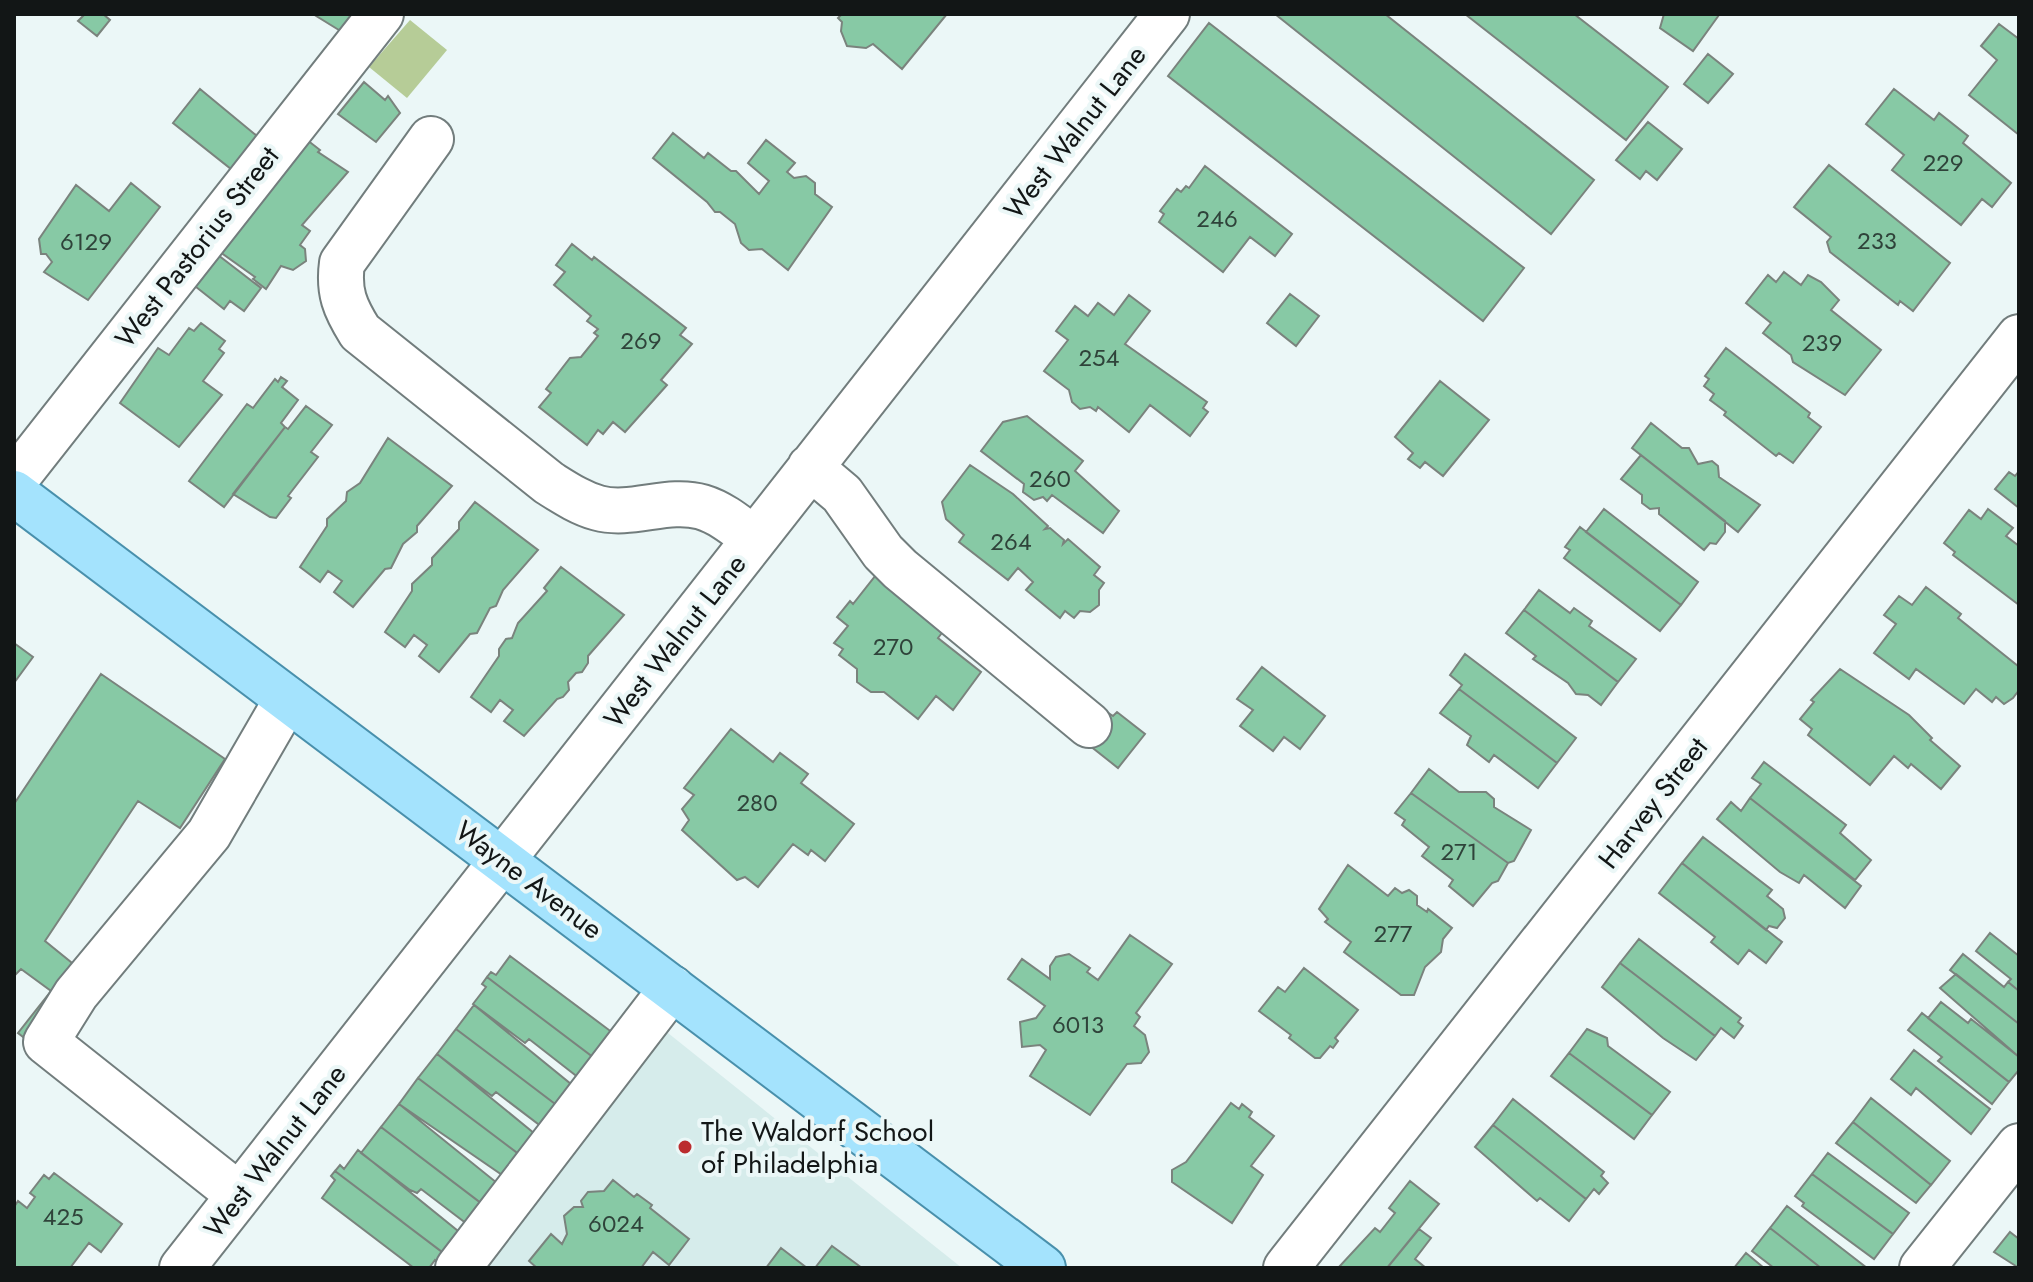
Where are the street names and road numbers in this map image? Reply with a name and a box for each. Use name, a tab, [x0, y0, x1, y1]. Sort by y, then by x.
street label: West Walnut Lane	[994, 36, 1156, 228]
street label: West Pastorius Street	[105, 137, 289, 356]
street label: West Walnut Lane	[594, 545, 756, 737]
street label: Harvey Street	[1588, 728, 1718, 878]
street label: Wayne Avenue	[447, 811, 611, 949]
street label: West Walnut Lane	[194, 1055, 356, 1247]

